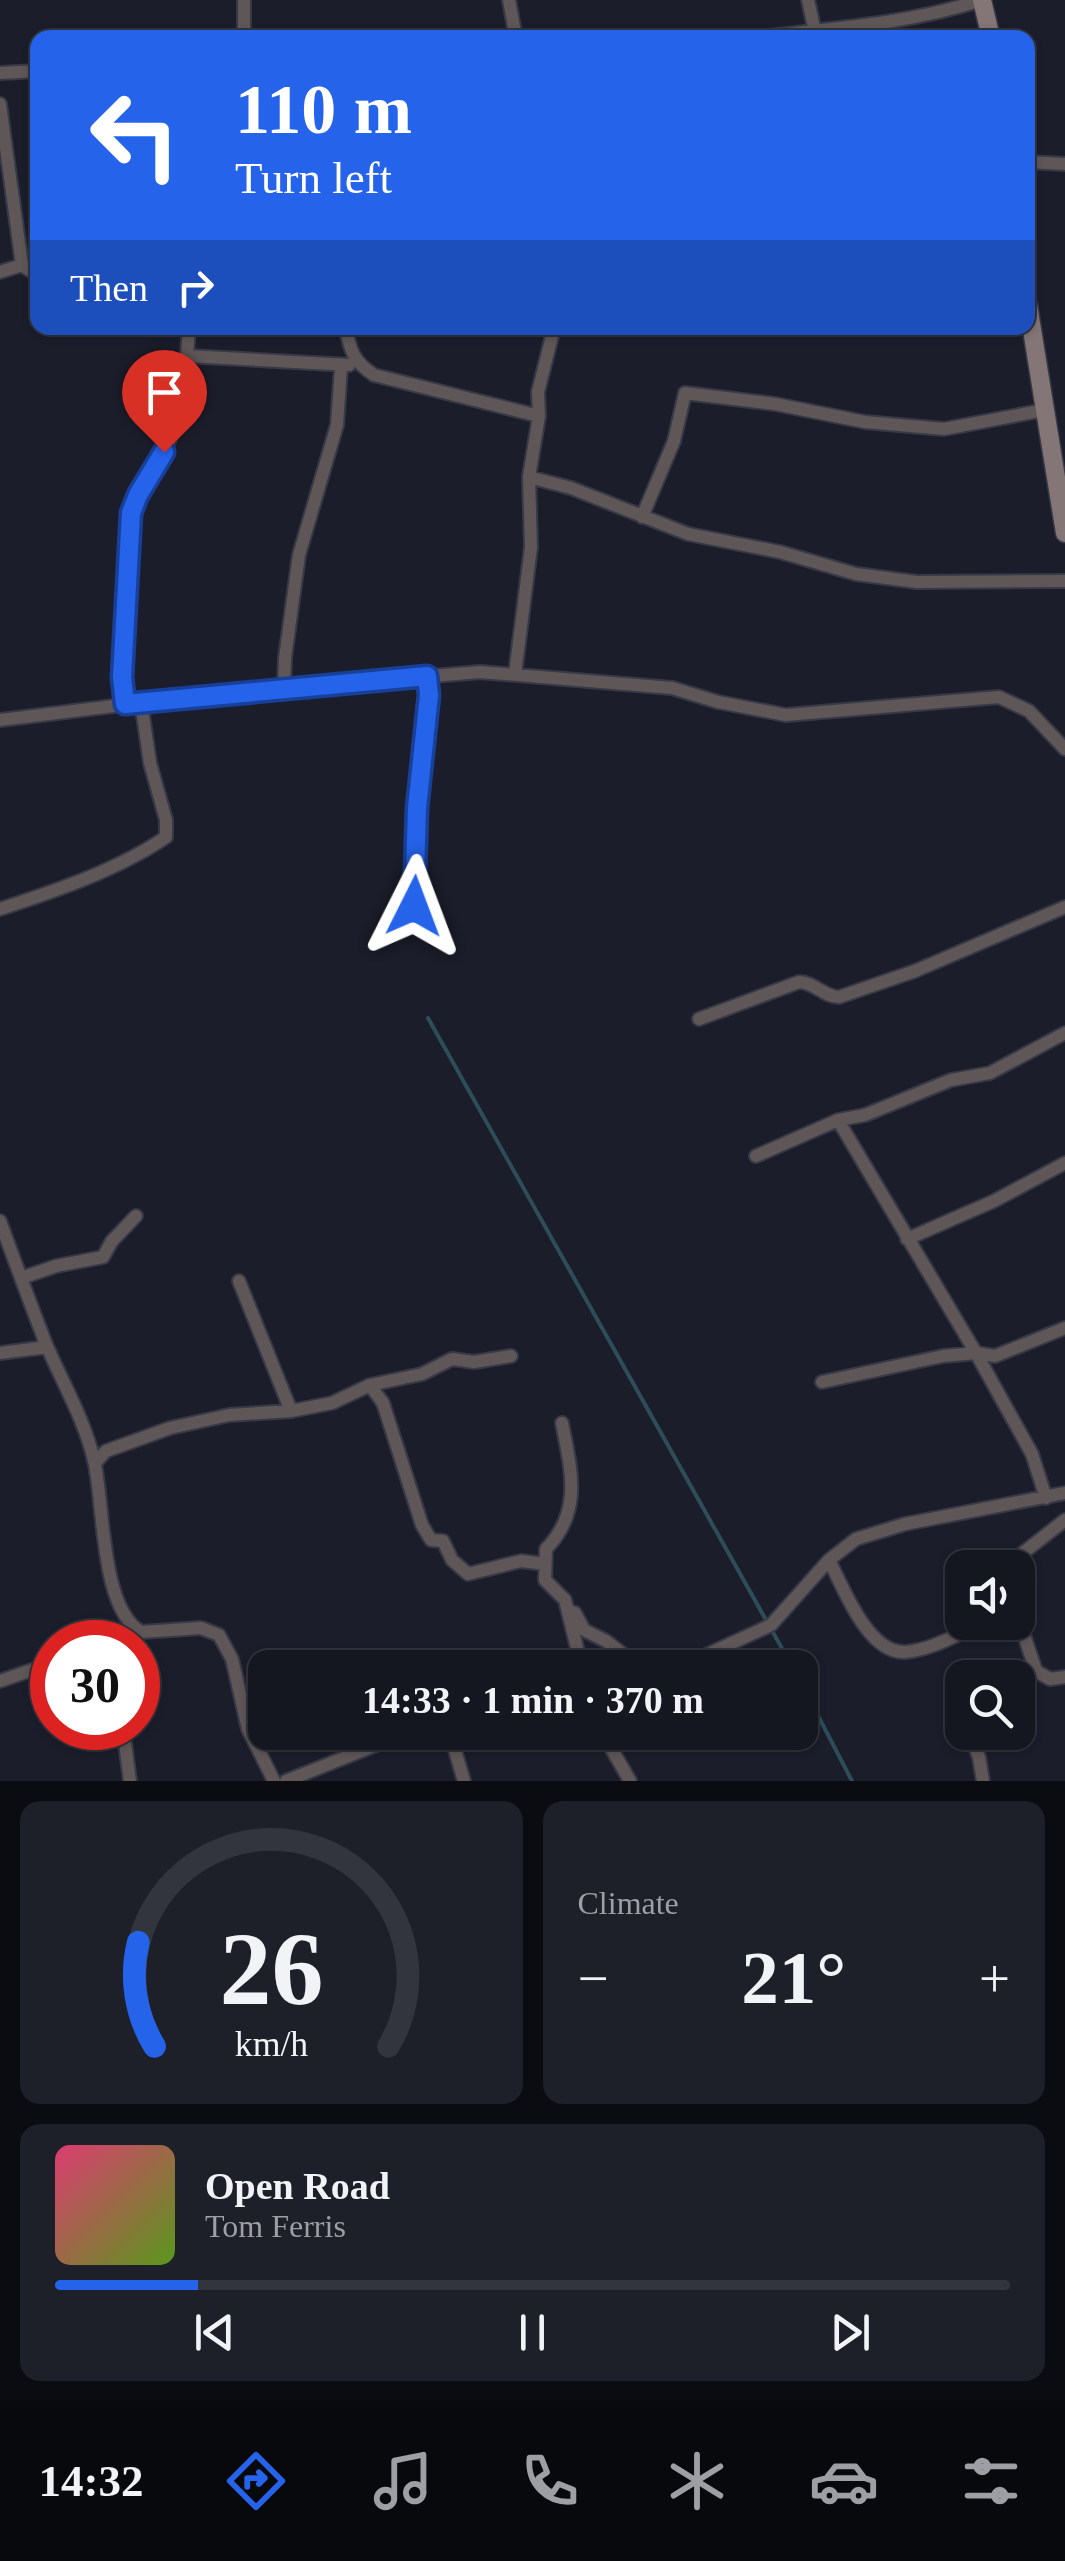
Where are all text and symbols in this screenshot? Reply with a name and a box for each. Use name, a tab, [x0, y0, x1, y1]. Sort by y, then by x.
icon: left	[70, 70, 200, 200]
text: 110 m	[235, 71, 412, 148]
text: Turn left	[235, 153, 392, 203]
icon: right	[168, 260, 223, 315]
text: Then	[70, 267, 148, 309]
pin	[122, 350, 207, 453]
icon: arrive	[137, 365, 192, 420]
position arrow	[362, 854, 466, 958]
map controls	[945, 1550, 1035, 1750]
button: sound	[945, 1550, 1035, 1640]
speed limit sign: 30	[30, 1620, 160, 1750]
button: search	[945, 1660, 1035, 1750]
text: 14:33 · 1 min · 370 m	[362, 1679, 704, 1721]
text: Climate	[578, 1885, 679, 1921]
text: 26	[219, 1911, 323, 2026]
text: 21°	[741, 1936, 846, 2019]
text: −	[578, 1948, 609, 2009]
text: +	[979, 1948, 1010, 2009]
text: km/h	[235, 2024, 308, 2064]
text: Open Road	[205, 2165, 390, 2207]
text: Tom Ferris	[205, 2208, 346, 2244]
icon: previous	[187, 2305, 242, 2360]
icon: pause	[505, 2305, 560, 2360]
icon: next	[823, 2305, 878, 2360]
icon: directions	[221, 2446, 291, 2516]
icon: music	[368, 2446, 438, 2516]
icon: phone	[515, 2446, 585, 2516]
icon: climate	[662, 2446, 732, 2516]
icon: car	[809, 2446, 879, 2516]
icon: filters	[956, 2446, 1026, 2516]
text: 14:32	[39, 2456, 144, 2506]

